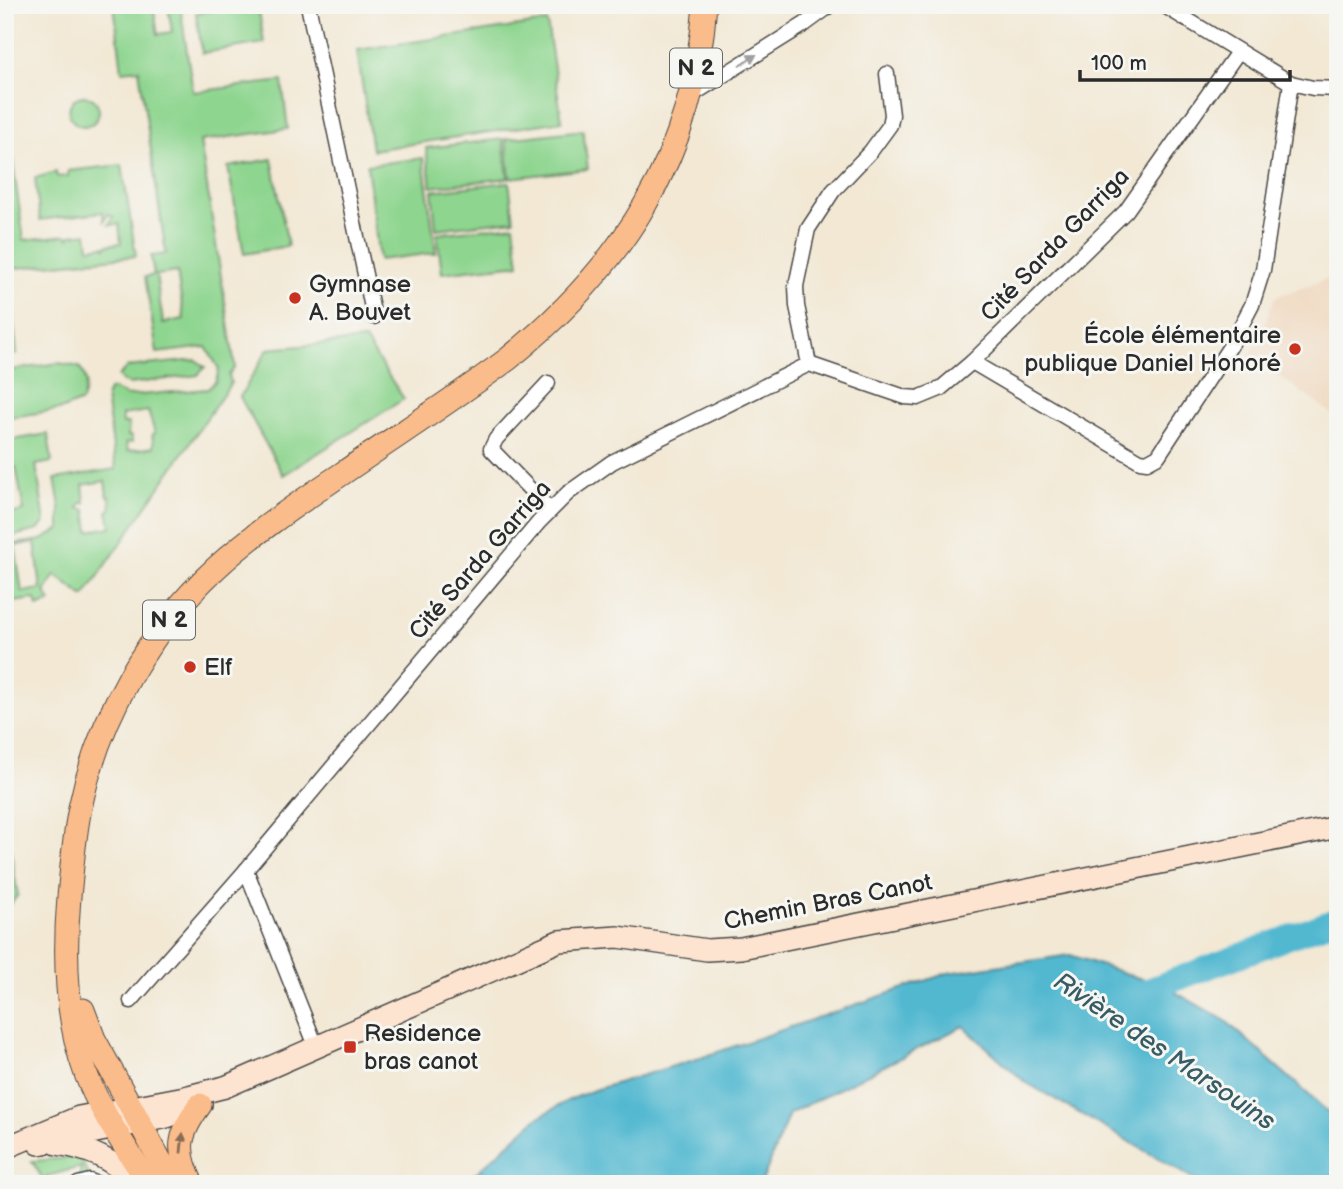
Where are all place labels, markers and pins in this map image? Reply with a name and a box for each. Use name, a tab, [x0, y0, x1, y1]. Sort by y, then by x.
place label: Gymnase A. Bouvet	[309, 270, 412, 327]
marker: Gymnase A. Bouvet	[287, 290, 303, 306]
place label: École élémentaire publique Daniel Honoré	[1024, 320, 1281, 378]
marker: École élémentaire publique Daniel Honoré	[1287, 341, 1303, 357]
place label: Elf	[204, 653, 233, 682]
marker: Elf	[182, 659, 198, 675]
place label: Residence bras canot	[364, 1019, 481, 1076]
marker: Residence bras canot	[342, 1039, 358, 1055]

